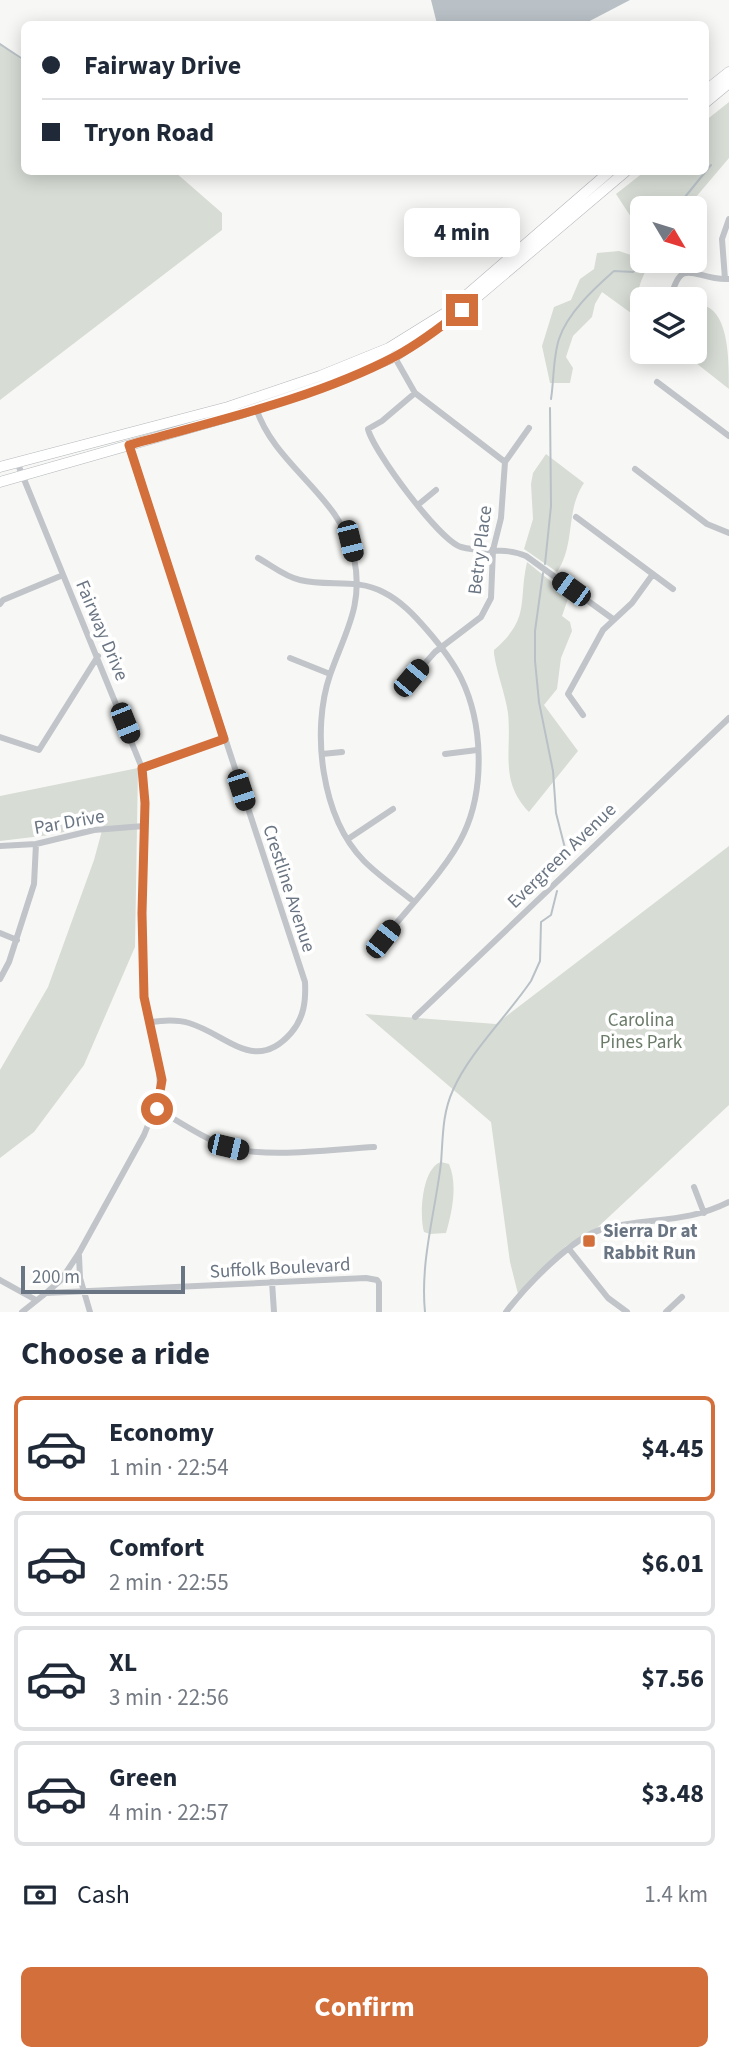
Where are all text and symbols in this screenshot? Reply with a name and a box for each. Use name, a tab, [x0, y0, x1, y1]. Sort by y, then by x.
text: Fairway Drive	[84, 47, 241, 84]
text: Tryon Road	[84, 114, 214, 151]
north arrow	[630, 196, 707, 273]
map controls	[630, 196, 707, 364]
callout: 4 min	[404, 208, 520, 258]
text: 4 min	[434, 216, 490, 249]
button: layers	[630, 287, 707, 364]
route end	[446, 294, 478, 326]
street label: Betry Place	[462, 504, 499, 596]
car	[335, 518, 366, 564]
car	[548, 568, 595, 610]
street label: Fairway Drive	[68, 576, 135, 685]
car	[390, 655, 433, 701]
car	[108, 700, 143, 746]
car	[225, 767, 258, 813]
street label: Evergreen Avenue	[502, 797, 623, 915]
street label: Par Drive	[32, 803, 107, 842]
street label: Crestline Avenue	[255, 821, 322, 956]
car	[362, 916, 405, 962]
park label: Carolina Pines Park	[600, 1007, 683, 1056]
route start	[141, 1093, 173, 1125]
car	[206, 1132, 251, 1162]
place label: Sierra Dr at Rabbit Run	[603, 1218, 697, 1267]
marker: Sierra Dr at Rabbit Run	[581, 1233, 597, 1249]
street label: Suffolk Boulevard	[209, 1251, 351, 1286]
scale bar	[21, 1263, 186, 1295]
text: 200 m	[32, 1264, 80, 1291]
text: Choose a ride	[21, 1331, 210, 1377]
text: Economy	[109, 1414, 214, 1451]
icon: car	[25, 1417, 88, 1480]
text: $4.45	[641, 1430, 704, 1467]
text: 1 min · 22:54	[109, 1451, 229, 1484]
text: Comfort	[109, 1529, 204, 1566]
icon: car	[25, 1532, 88, 1595]
text: $6.01	[641, 1545, 704, 1582]
text: 2 min · 22:55	[109, 1566, 229, 1599]
text: XL	[109, 1644, 137, 1681]
icon: car	[25, 1647, 88, 1710]
text: $7.56	[641, 1660, 704, 1697]
text: 3 min · 22:56	[109, 1681, 229, 1714]
text: Green	[109, 1759, 177, 1796]
icon: car	[25, 1762, 88, 1825]
text: $3.48	[641, 1775, 704, 1812]
text: 4 min · 22:57	[109, 1796, 229, 1829]
icon: cash	[21, 1876, 59, 1914]
text: Cash	[77, 1876, 130, 1913]
text: 1.4 km	[644, 1878, 708, 1911]
button: Confirm	[21, 1967, 708, 2047]

